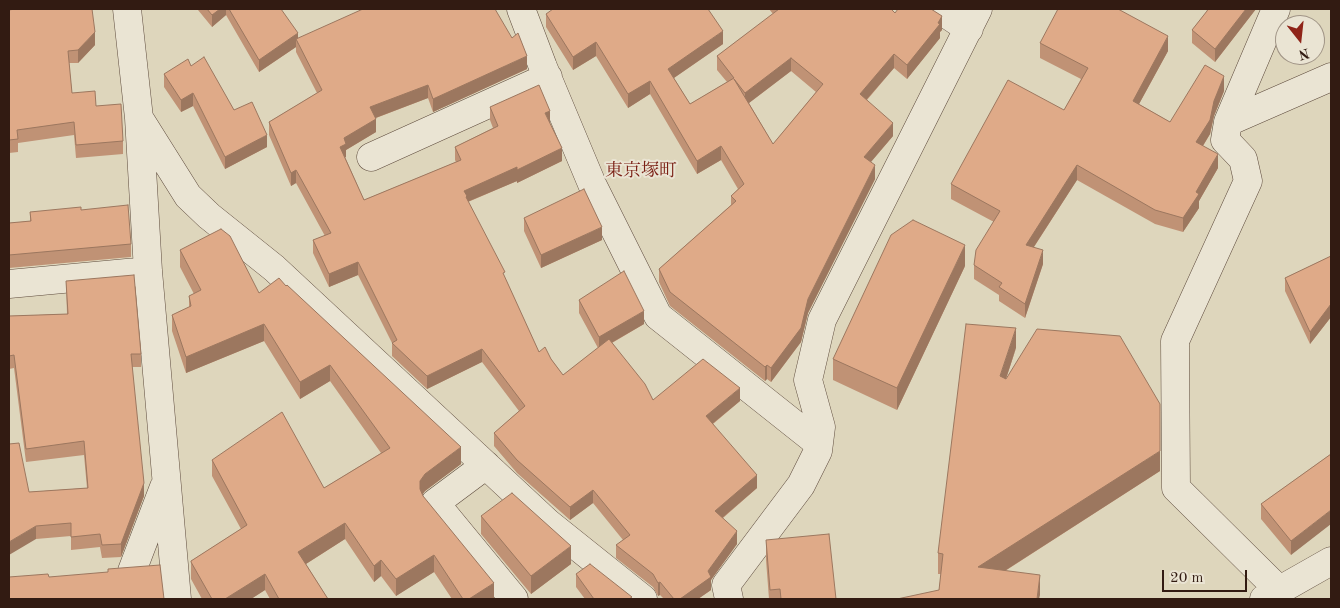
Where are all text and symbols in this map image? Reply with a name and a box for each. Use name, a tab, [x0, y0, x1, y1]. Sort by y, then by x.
north arrow	[1275, 15, 1325, 65]
text: N	[1297, 45, 1311, 62]
district label: 東京塚町	[605, 160, 677, 182]
scale bar	[1165, 560, 1250, 592]
text: 20 m	[1170, 571, 1204, 586]

